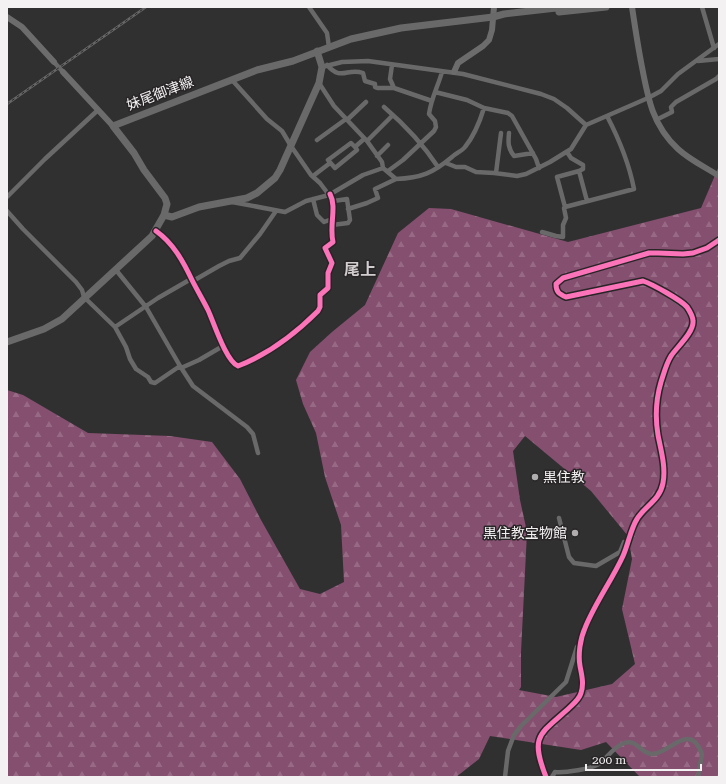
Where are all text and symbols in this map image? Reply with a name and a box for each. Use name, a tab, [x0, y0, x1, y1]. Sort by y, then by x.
street label: 妹尾御津線	[124, 73, 196, 113]
district label: 尾上	[344, 260, 376, 279]
place label: 黒住教	[543, 469, 585, 485]
marker: 黒住教	[530, 472, 540, 482]
place label: 黒住教宝物館	[483, 525, 567, 541]
marker: 黒住教宝物館	[570, 528, 580, 538]
scale bar	[586, 746, 701, 772]
text: 200 m	[592, 753, 626, 767]

